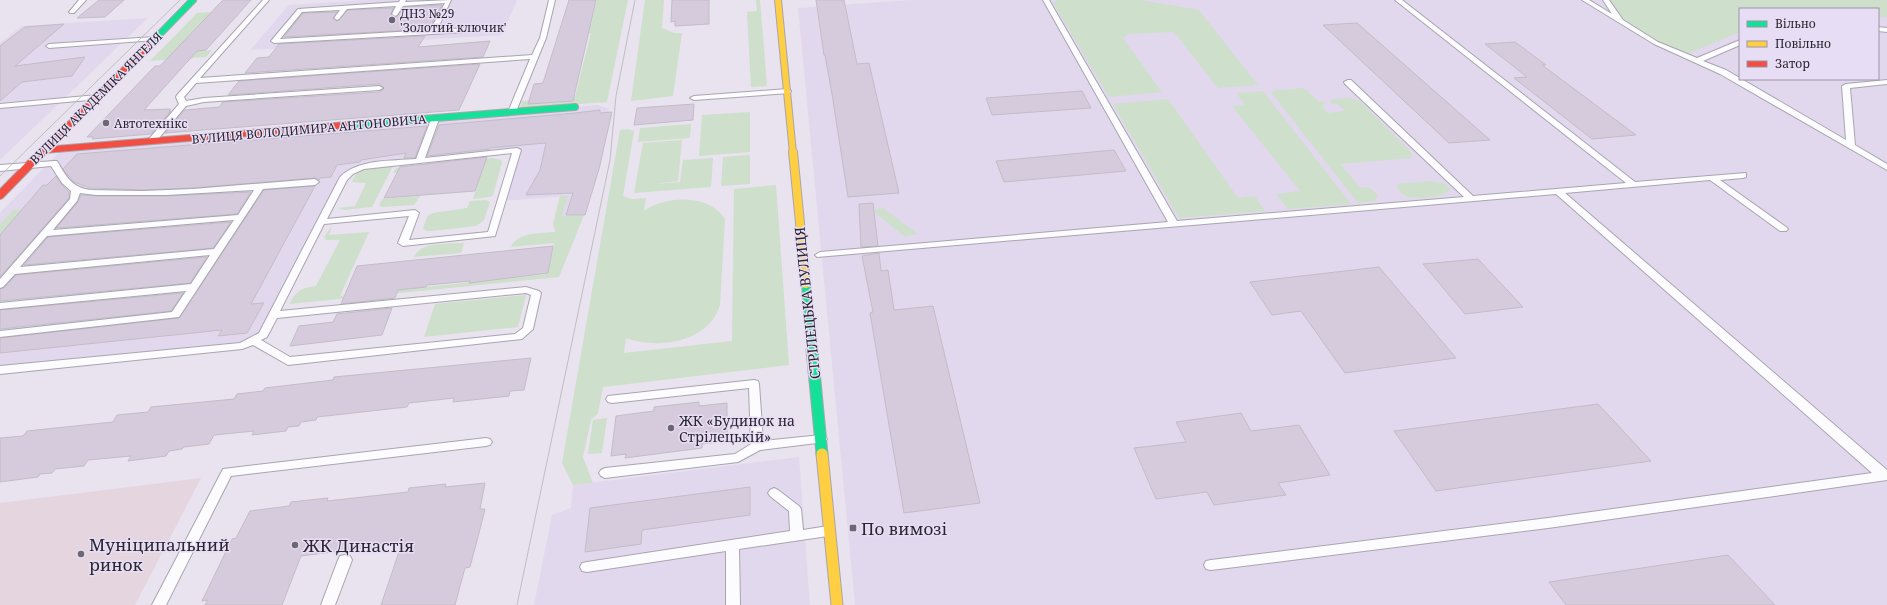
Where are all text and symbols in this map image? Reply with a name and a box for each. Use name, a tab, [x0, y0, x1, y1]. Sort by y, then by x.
place label: ДНЗ №29 'Золотий ключик'	[400, 5, 507, 36]
legend	[1739, 8, 1879, 80]
marker: ДНЗ №29 'Золотий ключик'	[387, 15, 397, 25]
text: Вільно	[1775, 15, 1816, 32]
street label: ВУЛИЦЯ АКАДЕМІКА ЯНГЕЛЯ	[26, 28, 166, 168]
text: Повільно	[1775, 35, 1831, 52]
text: Затор	[1775, 55, 1810, 72]
street label: ВУЛИЦЯ ВОЛОДИМИРА АНТОНОВИЧА	[191, 110, 428, 148]
place label: Автотехнікс	[114, 115, 187, 132]
marker: Автотехнікс	[101, 118, 111, 128]
street label: СТРІЛЕЦЬКА ВУЛИЦЯ	[790, 226, 824, 380]
place label: ЖК «Будинок на Стрілецькій»	[678, 411, 795, 446]
marker: ЖК «Будинок на Стрілецькій»	[666, 423, 676, 433]
place label: По вимозі	[861, 517, 947, 540]
marker: По вимозі	[848, 523, 858, 533]
place label: Муніципальний ринок	[89, 533, 230, 576]
place label: ЖК Династія	[302, 534, 414, 557]
marker: ЖК Династія	[290, 540, 300, 550]
marker: Муніципальний ринок	[76, 549, 86, 559]

